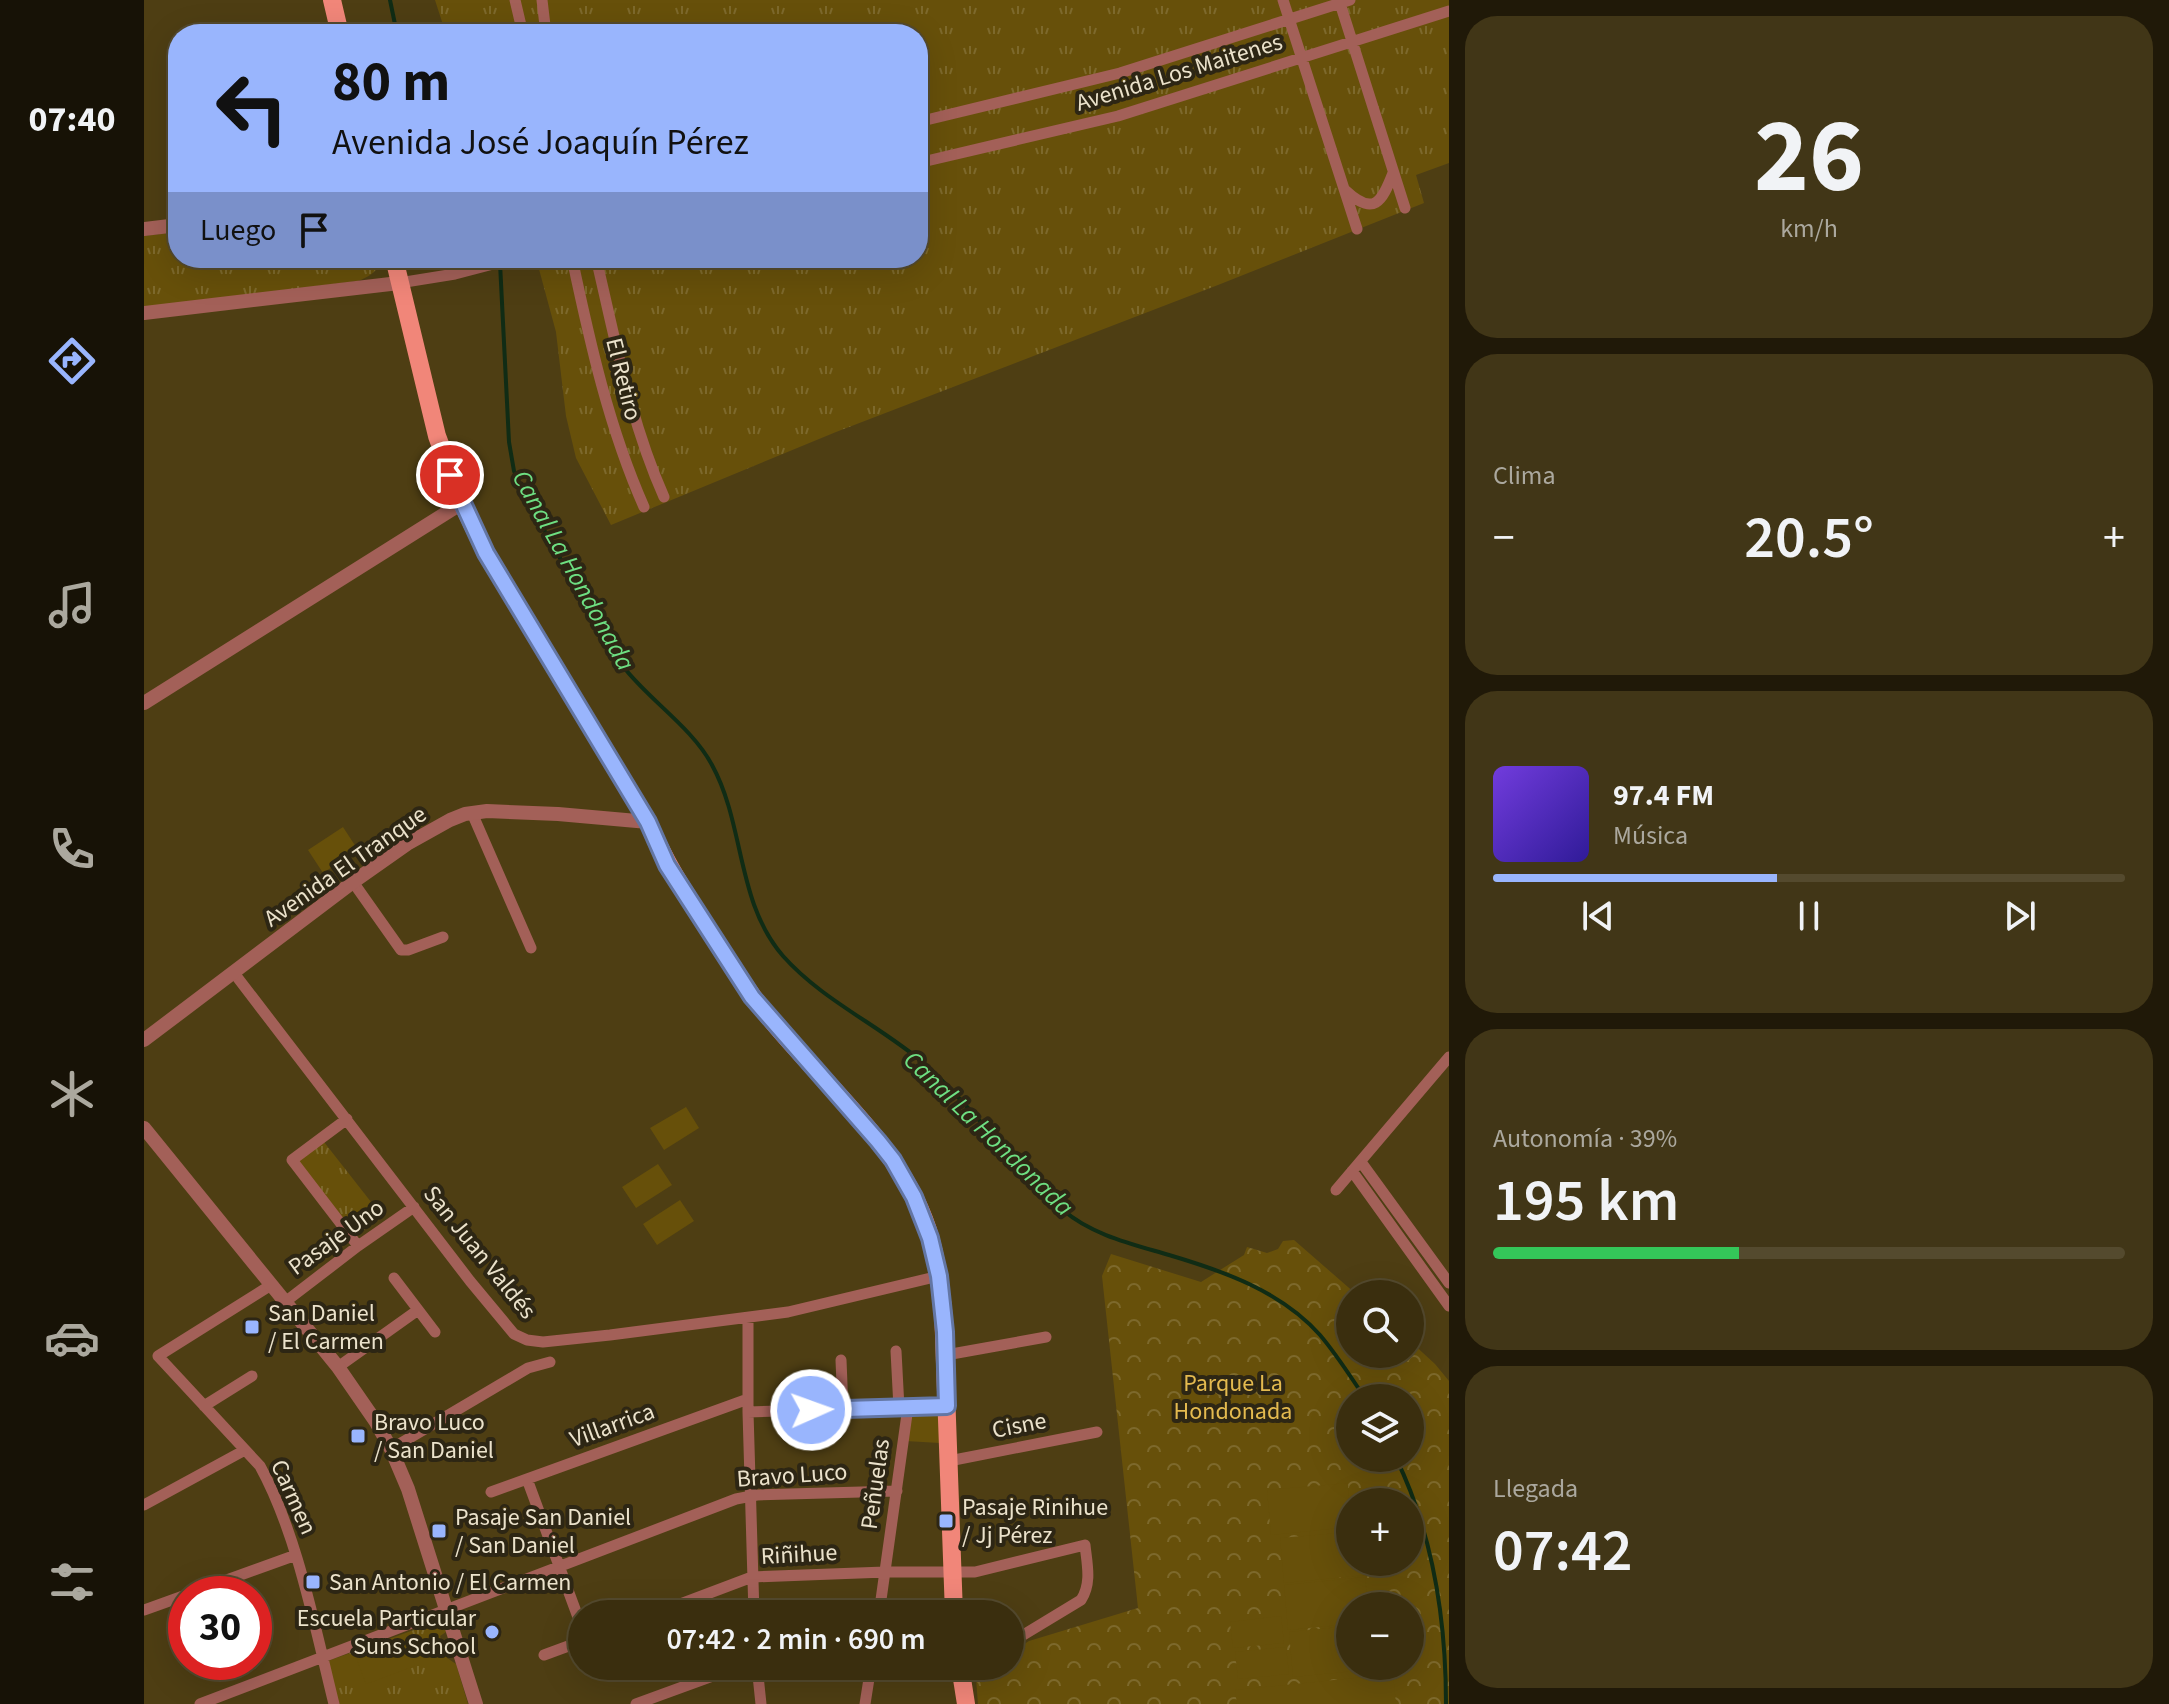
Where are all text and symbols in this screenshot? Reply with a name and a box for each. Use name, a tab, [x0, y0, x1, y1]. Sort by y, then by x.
street label: Avenida Los Maitenes	[1071, 24, 1287, 121]
text: 80 m	[332, 43, 450, 122]
icon: left	[200, 56, 304, 160]
text: 26	[1754, 84, 1864, 232]
text: 07:40	[29, 94, 115, 145]
text: Avenida José Joaquín Pérez	[332, 117, 749, 168]
icon: arrive	[292, 208, 336, 252]
text: Luego	[200, 209, 276, 252]
text: km/h	[1780, 210, 1838, 247]
icon: directions	[44, 333, 100, 389]
street label: El Retiro	[596, 334, 651, 424]
pin	[416, 441, 484, 509]
icon: arrive	[428, 453, 472, 497]
text: Clima	[1493, 457, 1556, 494]
water label: Canal La Hondonada	[503, 463, 644, 677]
text: 20.5°	[1744, 496, 1874, 581]
text: −	[1493, 507, 1515, 570]
text: +	[2103, 507, 2125, 570]
icon: music	[44, 577, 100, 633]
text: 97.4 FM	[1613, 774, 1714, 817]
street label: Avenida El Tranque	[257, 797, 434, 936]
text: Música	[1613, 817, 1688, 854]
icon: phone	[44, 821, 100, 877]
icon: previous	[1576, 894, 1620, 938]
icon: pause	[1787, 894, 1831, 938]
icon: next	[1998, 894, 2042, 938]
water label: Canal La Hondonada	[895, 1042, 1082, 1225]
icon: climate	[44, 1066, 100, 1122]
text: Autonomía · 39%	[1493, 1120, 1677, 1157]
text: 195 km	[1493, 1159, 1679, 1244]
street label: San Juan Valdés	[415, 1178, 544, 1327]
street label: Pasaje Uno	[281, 1191, 392, 1284]
map controls	[1336, 1280, 1424, 1680]
button: search	[1336, 1280, 1424, 1368]
place label: San Daniel / El Carmen	[268, 1296, 384, 1359]
icon: car	[44, 1310, 100, 1366]
marker: San Daniel / El Carmen	[243, 1318, 261, 1336]
park label: Parque La Hondonada	[1174, 1366, 1292, 1429]
position arrow	[769, 1368, 853, 1452]
button: layers	[1336, 1384, 1424, 1472]
street label: Villarrica	[565, 1394, 659, 1457]
street label: Cisne	[989, 1403, 1049, 1448]
place label: Bravo Luco / San Daniel	[374, 1405, 494, 1468]
marker: Bravo Luco / San Daniel	[349, 1427, 367, 1445]
street label: Peñuelas	[852, 1436, 899, 1532]
street label: Carmen	[261, 1454, 326, 1540]
street label: Bravo Luco	[736, 1454, 849, 1497]
text: Llegada	[1493, 1470, 1578, 1507]
button: +	[1336, 1488, 1424, 1576]
place label: Pasaje Rinihue / Jj Pérez	[962, 1490, 1108, 1553]
place label: Pasaje San Daniel / San Daniel	[455, 1500, 631, 1563]
text: 07:42	[1493, 1509, 1633, 1594]
marker: Pasaje Rinihue / Jj Pérez	[937, 1512, 955, 1530]
marker: Pasaje San Daniel / San Daniel	[430, 1522, 448, 1540]
street label: Riñihue	[760, 1535, 838, 1574]
icon: filters	[44, 1554, 100, 1610]
place label: San Antonio / El Carmen	[329, 1565, 571, 1600]
marker: San Antonio / El Carmen	[304, 1573, 322, 1591]
speed limit sign: 30	[168, 1576, 272, 1680]
button: −	[1336, 1592, 1424, 1680]
place label: Escuela Particular Suns School	[297, 1601, 477, 1664]
text: 07:42 · 2 min · 690 m	[666, 1618, 926, 1661]
marker: Escuela Particular Suns School	[483, 1623, 501, 1641]

